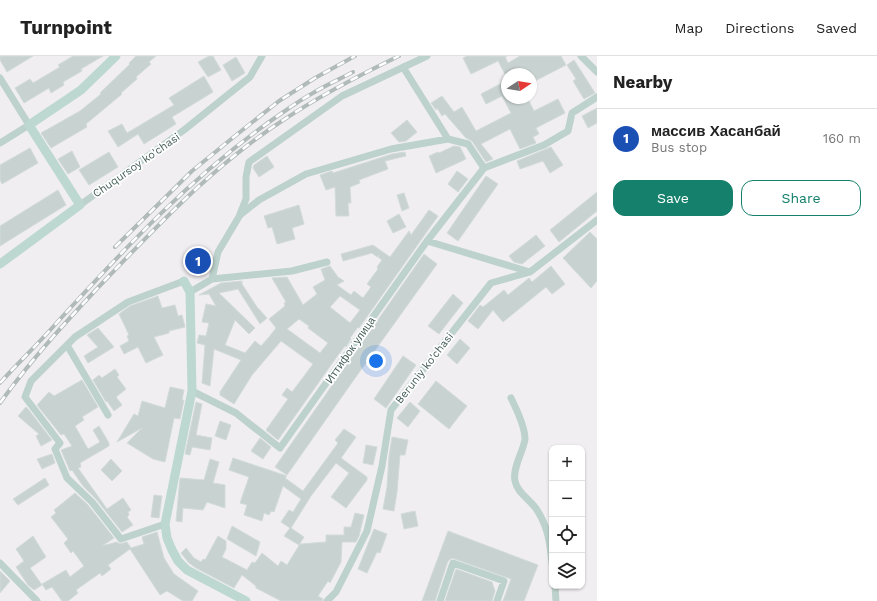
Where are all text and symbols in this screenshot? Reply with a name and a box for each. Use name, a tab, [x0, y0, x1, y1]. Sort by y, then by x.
text: Turnpoint	[20, 16, 112, 39]
text: Map	[675, 20, 703, 36]
text: Directions	[725, 20, 794, 36]
text: Saved	[816, 20, 857, 36]
north arrow	[501, 68, 537, 104]
text: Nearby	[613, 72, 672, 92]
text: массив Хасанбай	[651, 122, 781, 140]
street label: Chuqursoy ko'chasi	[90, 130, 182, 200]
text: 1	[623, 131, 629, 146]
text: 160 m	[823, 131, 861, 146]
text: Bus stop	[651, 140, 707, 155]
button: Save	[613, 180, 733, 216]
button: Share	[741, 180, 861, 216]
pin: 1	[185, 246, 211, 276]
street label: Иттифок улица	[323, 314, 379, 386]
street label: Beruniy ko'chasi	[393, 330, 456, 406]
your location	[366, 351, 386, 371]
map controls	[549, 445, 585, 589]
button: +	[549, 445, 585, 481]
button: −	[549, 481, 585, 517]
button: locate	[549, 517, 585, 553]
button: layers	[549, 553, 585, 589]

